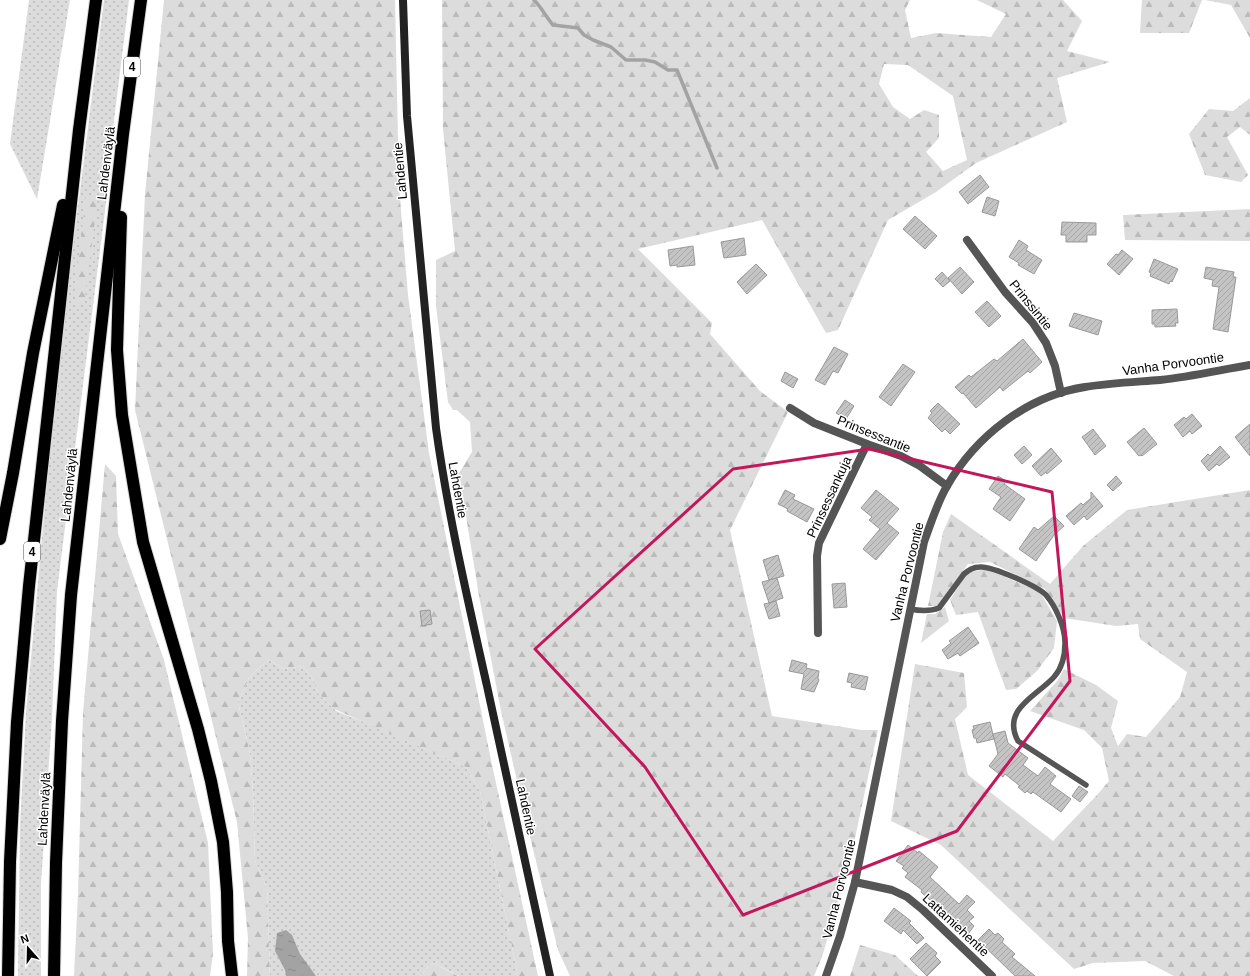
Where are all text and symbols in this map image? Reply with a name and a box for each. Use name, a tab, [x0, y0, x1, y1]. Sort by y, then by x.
road number: 4	[124, 57, 140, 77]
street label: Lahdenväylä	[94, 125, 118, 201]
street label: Lahdentie	[390, 142, 410, 200]
street label: Prinssintie	[1006, 277, 1056, 333]
street label: Vanha Porvoontie	[1121, 349, 1225, 379]
street label: Prinsessantie	[835, 412, 913, 456]
street label: Lahdenväylä	[58, 447, 80, 522]
street label: Prinsessankuja	[804, 453, 855, 540]
street label: Lahdentie	[446, 461, 470, 519]
street label: Vanha Porvoontie	[887, 521, 927, 623]
road number: 4	[24, 542, 40, 562]
street label: Lahdenväylä	[35, 771, 53, 846]
street label: Lahdentie	[513, 778, 539, 836]
street label: Vanha Porvoontie	[819, 838, 859, 940]
street label: Lattamiehentie	[920, 890, 992, 960]
north arrow	[8, 928, 48, 968]
text: N	[19, 932, 30, 946]

